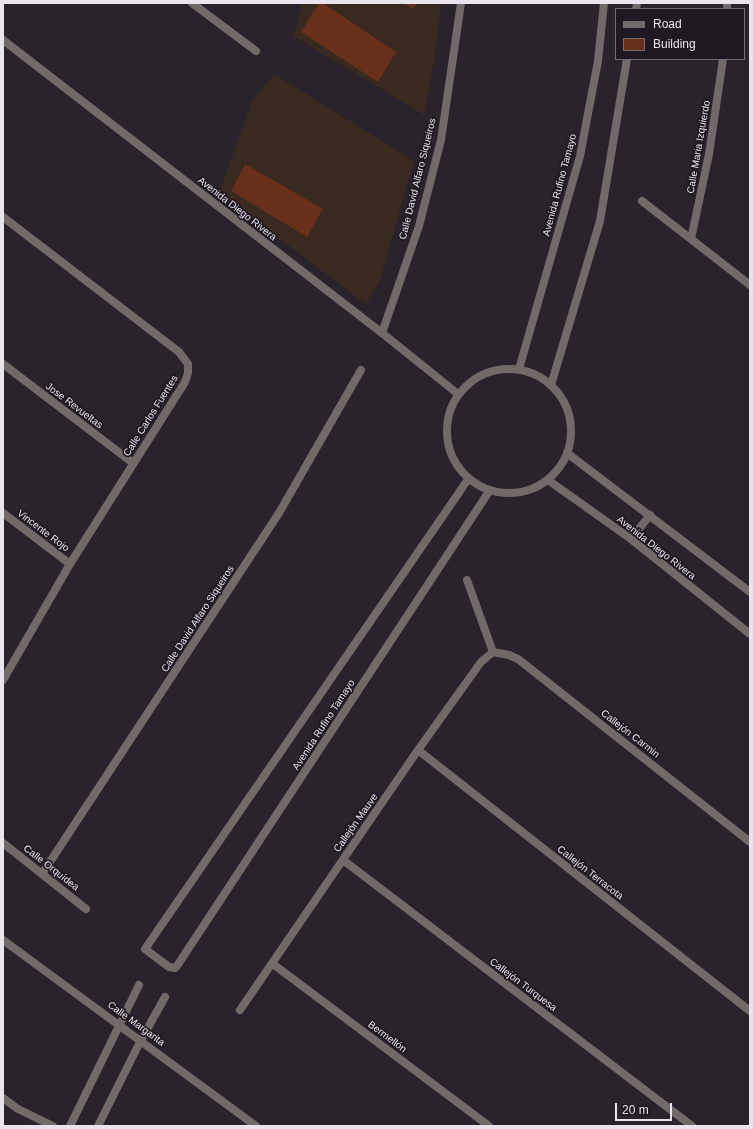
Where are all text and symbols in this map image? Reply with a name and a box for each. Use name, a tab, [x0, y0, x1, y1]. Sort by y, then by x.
legend	[615, 8, 745, 60]
text: Road	[653, 17, 682, 31]
text: Building	[653, 37, 696, 51]
street label: Calle Maria Izquierdo	[685, 99, 713, 195]
street label: Calle David Alfaro Siqueiros	[397, 117, 439, 241]
street label: Avenida Rufino Tamayo	[541, 133, 579, 237]
street label: Avenida Diego Rivera	[195, 175, 279, 243]
street label: Calle Carlos Fuentes	[121, 373, 181, 459]
street label: Jose Revueltas	[43, 381, 105, 431]
street label: Vincente Rojo	[15, 508, 71, 554]
street label: Avenida Diego Rivera	[614, 514, 698, 582]
street label: Calle David Alfaro Siqueiros	[159, 564, 237, 674]
street label: Avenida Rufino Tamayo	[290, 678, 358, 772]
street label: Callejón Carmin	[598, 707, 662, 761]
street label: Callejón Mauve	[331, 791, 381, 855]
street label: Calle Orquídea	[21, 843, 81, 893]
street label: Callejón Terracota	[555, 843, 625, 903]
street label: Callejón Turquesa	[487, 956, 559, 1014]
street label: Calle Margarita	[105, 999, 167, 1049]
street label: Bermellón	[365, 1019, 409, 1055]
scale bar	[617, 1095, 674, 1121]
text: 20 m	[622, 1103, 649, 1117]

